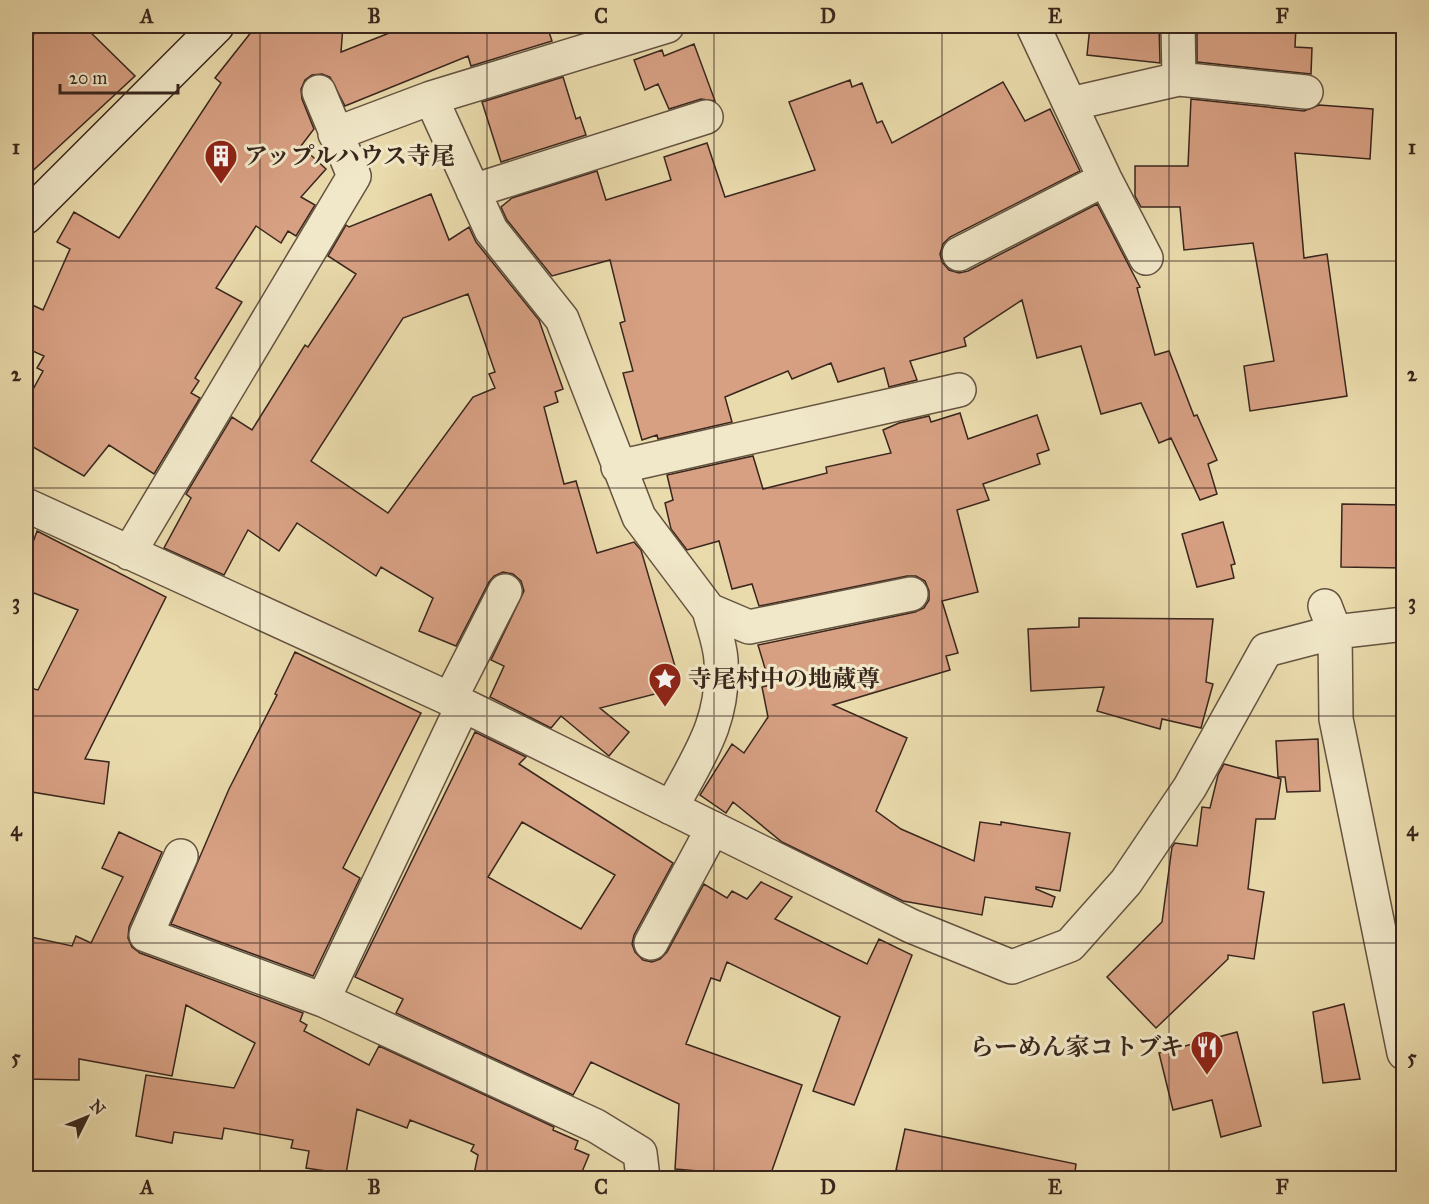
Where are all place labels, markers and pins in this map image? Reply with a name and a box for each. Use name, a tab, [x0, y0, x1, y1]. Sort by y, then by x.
building icon: アップルハウス寺尾	[203, 138, 239, 185]
place label: アップルハウス寺尾	[244, 141, 455, 171]
place icon: 寺尾村中の地蔵尊	[647, 661, 683, 708]
place label: 寺尾村中の地蔵尊	[688, 664, 880, 694]
restaurant icon: らーめん家コトブキ	[1189, 1029, 1225, 1076]
place label: らーめん家コトブキ	[970, 1032, 1184, 1062]

